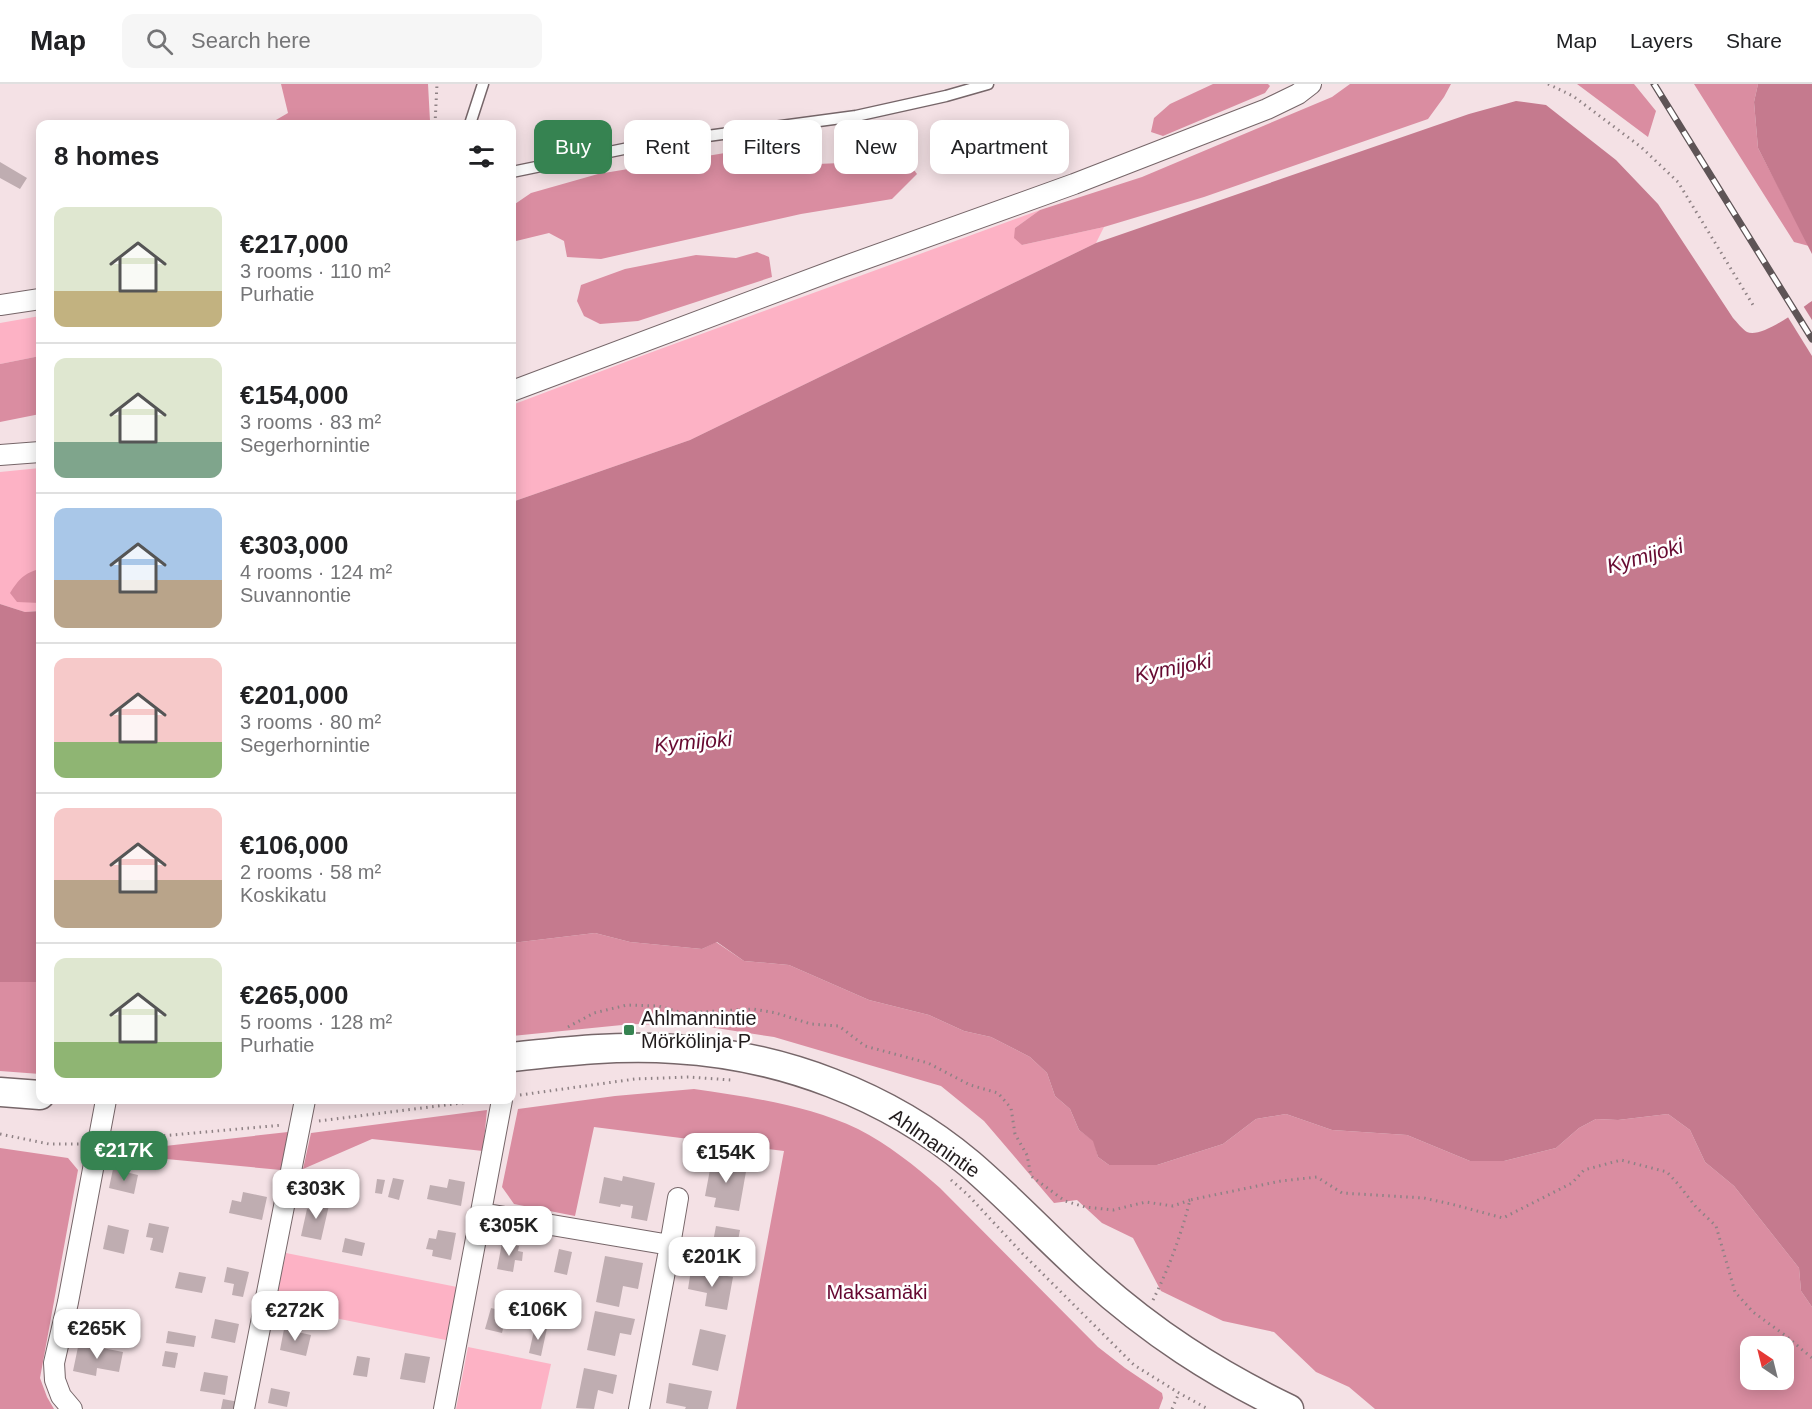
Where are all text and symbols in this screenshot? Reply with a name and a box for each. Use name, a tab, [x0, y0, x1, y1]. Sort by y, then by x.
search box	[122, 14, 542, 68]
text: Map	[30, 25, 86, 56]
icon: search	[143, 25, 176, 58]
text: Search here	[191, 28, 311, 53]
text: Map	[1556, 29, 1597, 52]
text: Layers	[1630, 29, 1693, 52]
text: Share	[1726, 29, 1782, 52]
chip: Buy	[534, 120, 612, 174]
chip: Rent	[624, 120, 711, 174]
chip: Filters	[723, 120, 822, 174]
chip: New	[834, 120, 918, 174]
chip: Apartment	[930, 120, 1069, 174]
icon: filters	[465, 140, 498, 173]
text: 8 homes	[54, 141, 160, 171]
text: €217,000	[240, 229, 348, 259]
icon: home	[102, 231, 174, 303]
text: 3 rooms · 110 m²	[240, 260, 391, 282]
text: Purhatie	[240, 283, 315, 305]
text: €154,000	[240, 380, 348, 410]
icon: home	[102, 382, 174, 454]
text: 3 rooms · 83 m²	[240, 411, 381, 433]
text: Segerhornintie	[240, 434, 370, 456]
text: €303,000	[240, 530, 348, 560]
icon: home	[102, 532, 174, 604]
water label: Kymijoki	[1604, 533, 1687, 577]
text: 4 rooms · 124 m²	[240, 561, 392, 583]
text: Suvannontie	[240, 584, 351, 606]
water label: Kymijoki	[1132, 649, 1215, 686]
text: €201,000	[240, 680, 348, 710]
icon: home	[102, 682, 174, 754]
text: 3 rooms · 80 m²	[240, 711, 381, 733]
water label: Kymijoki	[653, 727, 734, 756]
text: Segerhornintie	[240, 734, 370, 756]
text: €106,000	[240, 830, 348, 860]
icon: home	[102, 832, 174, 904]
text: 2 rooms · 58 m²	[240, 861, 381, 883]
text: Koskikatu	[240, 884, 327, 906]
text: €265,000	[240, 980, 348, 1010]
icon: home	[102, 982, 174, 1054]
place label: Ahlmannintie Mörkölinja P	[641, 1007, 757, 1052]
text: 5 rooms · 128 m²	[240, 1011, 392, 1033]
marker: Ahlmannintie Mörkölinja P	[622, 1023, 636, 1037]
text: Purhatie	[240, 1034, 315, 1056]
street label: Ahlmanintie	[886, 1104, 984, 1182]
pin: €217K	[82, 1131, 166, 1182]
pin: €154K	[684, 1133, 768, 1184]
text: €217K	[95, 1139, 153, 1161]
text: €154K	[697, 1141, 755, 1163]
pin: €303K	[274, 1169, 358, 1220]
text: €303K	[287, 1177, 345, 1199]
pin: €305K	[467, 1206, 551, 1257]
text: €305K	[480, 1214, 538, 1236]
pin: €201K	[670, 1237, 754, 1288]
text: €201K	[683, 1245, 741, 1267]
park label: Maksamäki	[826, 1281, 928, 1303]
pin: €106K	[496, 1290, 580, 1341]
pin: €272K	[253, 1291, 337, 1342]
text: €106K	[509, 1298, 567, 1320]
text: €272K	[266, 1299, 324, 1321]
pin: €265K	[55, 1309, 139, 1360]
text: €265K	[68, 1317, 126, 1339]
north arrow	[1740, 1336, 1794, 1390]
map controls	[1740, 1336, 1794, 1390]

